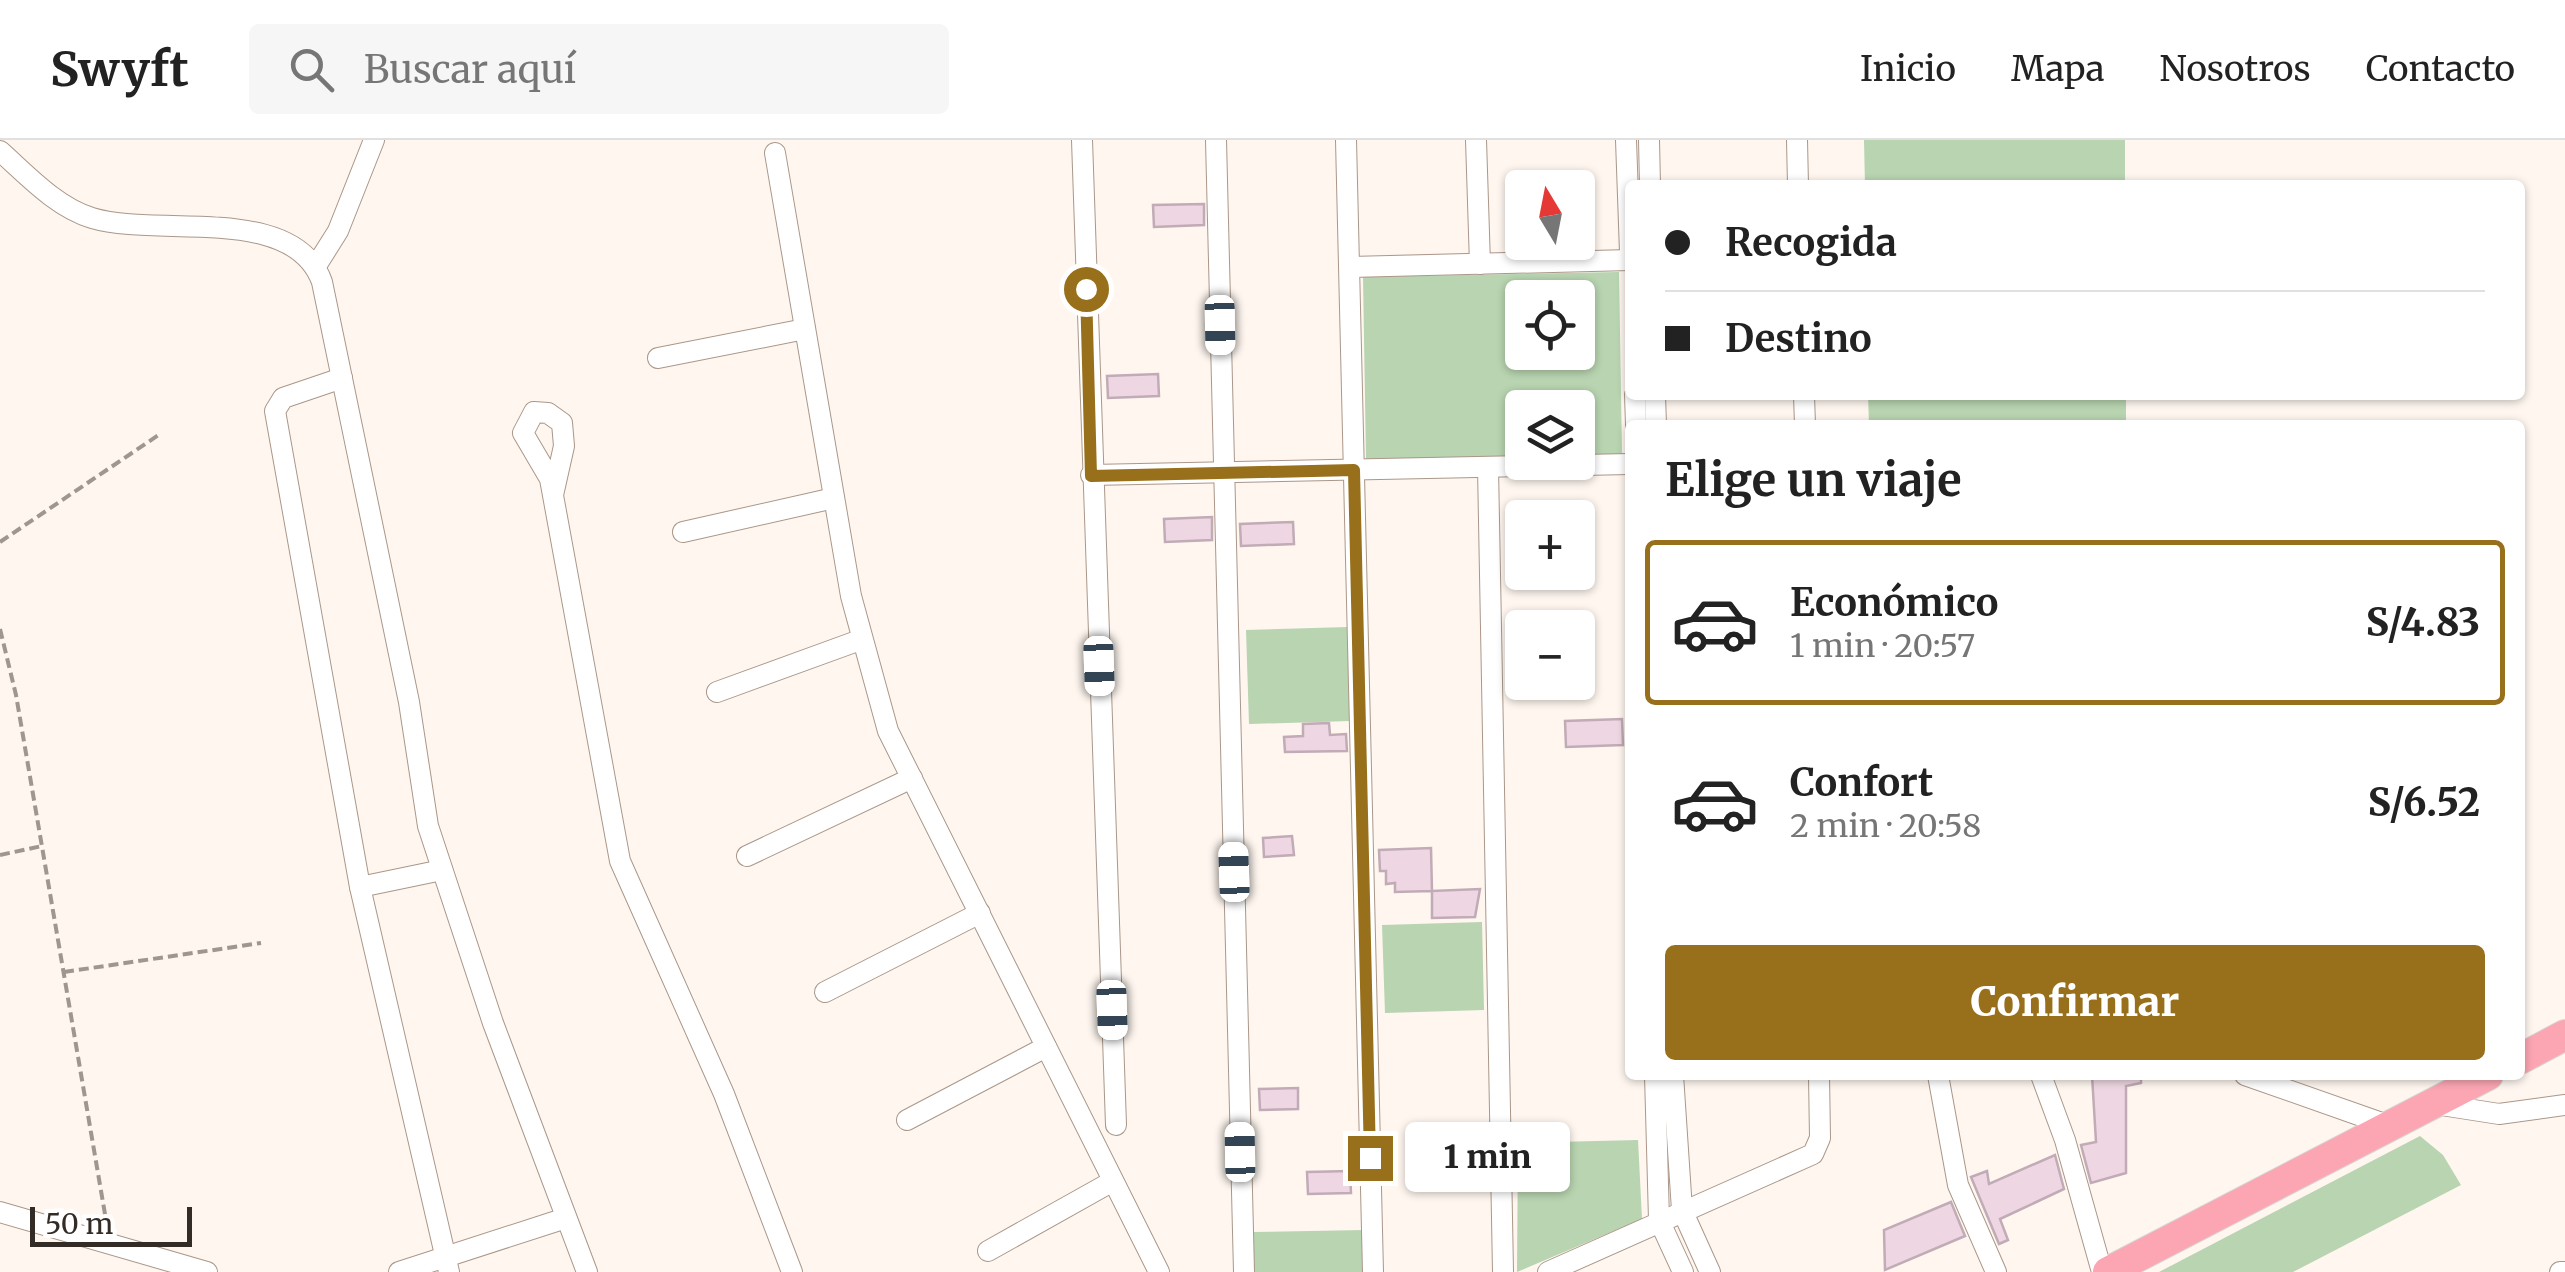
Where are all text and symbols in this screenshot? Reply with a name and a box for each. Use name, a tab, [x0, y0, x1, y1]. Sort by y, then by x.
search box	[249, 24, 949, 114]
text: Swyft	[50, 39, 189, 99]
icon: search	[284, 42, 339, 97]
text: Buscar aquí	[364, 46, 576, 93]
text: Inicio	[1860, 47, 1956, 91]
text: Mapa	[2011, 47, 2105, 91]
text: Nosotros	[2160, 47, 2311, 91]
text: Contacto	[2366, 47, 2515, 91]
north arrow	[1505, 170, 1595, 260]
map controls	[1505, 170, 1595, 700]
text: Recogida	[1725, 219, 1897, 266]
route start	[1064, 267, 1109, 312]
button: locate	[1505, 280, 1595, 370]
car	[1204, 295, 1236, 355]
text: Destino	[1725, 315, 1872, 362]
button: layers	[1505, 390, 1595, 480]
text: Elige un viaje	[1665, 452, 1961, 508]
button: +	[1505, 500, 1595, 590]
icon: car	[1670, 578, 1760, 668]
text: Económico	[1790, 579, 1998, 626]
text: S/4.83	[2366, 599, 2480, 646]
button: −	[1505, 610, 1595, 700]
text: 1 min · 20:57	[1790, 626, 1975, 666]
car	[1083, 635, 1115, 697]
icon: car	[1670, 758, 1760, 848]
text: Confort	[1790, 759, 1933, 806]
text: S/6.52	[2368, 779, 2480, 826]
text: 2 min · 20:58	[1790, 806, 1981, 846]
car	[1218, 841, 1250, 903]
button: Confirmar	[1665, 945, 2485, 1060]
car	[1096, 979, 1128, 1041]
car	[1224, 1122, 1256, 1182]
callout: 1 min	[1405, 1123, 1570, 1193]
route end	[1348, 1136, 1393, 1181]
text: 1 min	[1444, 1137, 1531, 1177]
scale bar	[30, 1202, 192, 1246]
text: 50 m	[45, 1206, 113, 1242]

